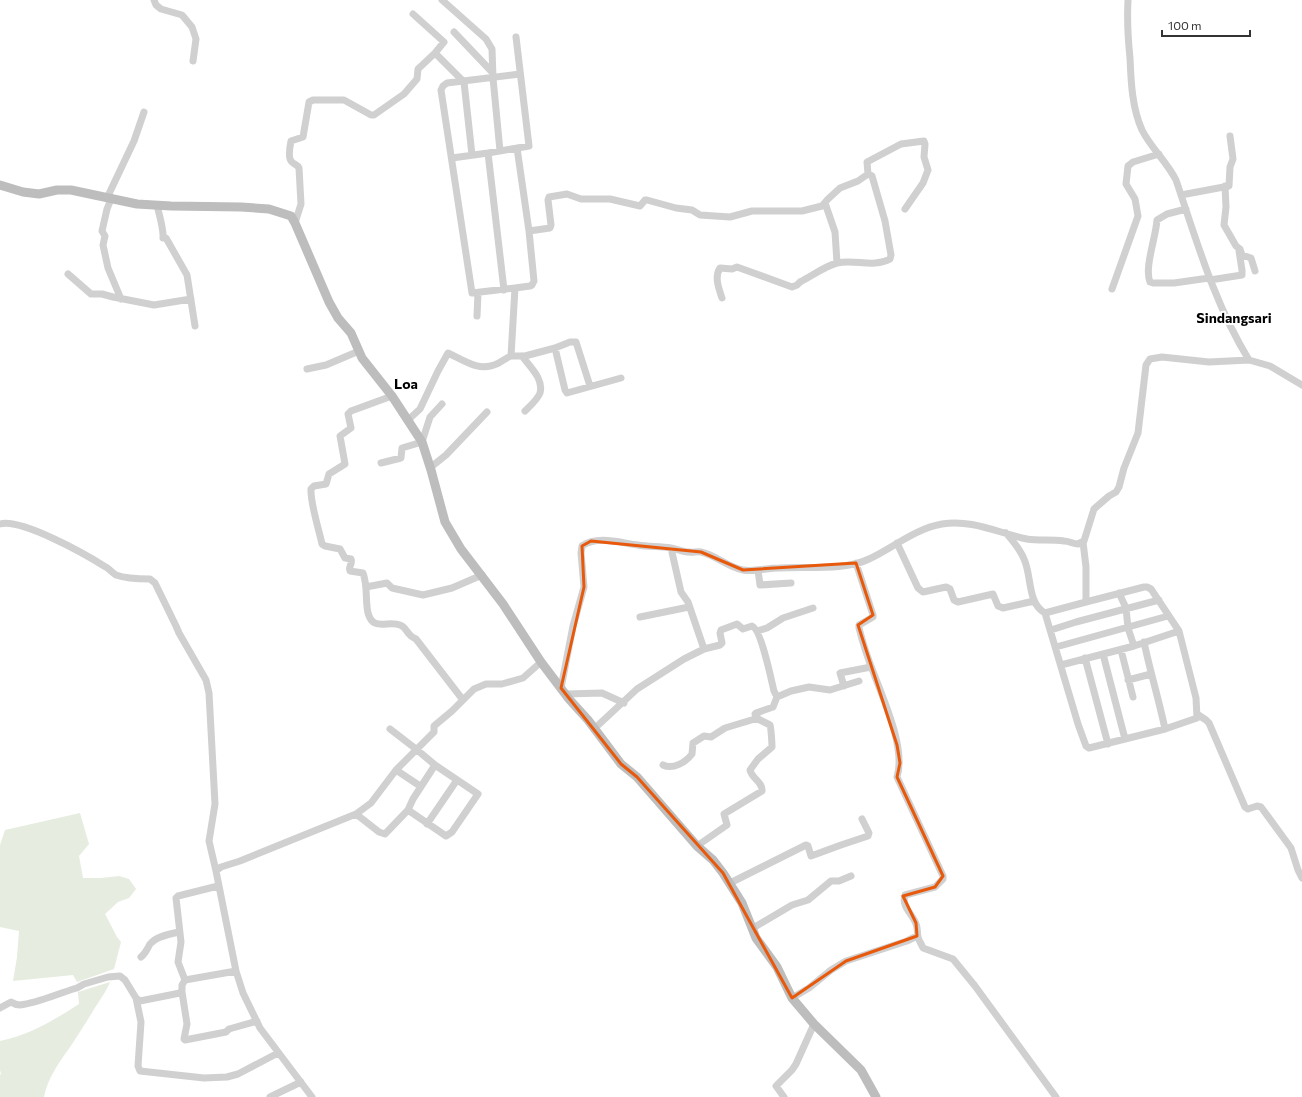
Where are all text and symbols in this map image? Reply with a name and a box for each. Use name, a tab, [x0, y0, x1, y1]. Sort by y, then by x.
scale bar	[1162, 12, 1250, 38]
text: 100 m	[1168, 18, 1202, 32]
district label: Sindangsari	[1196, 309, 1272, 326]
district label: Loa	[394, 375, 418, 392]

